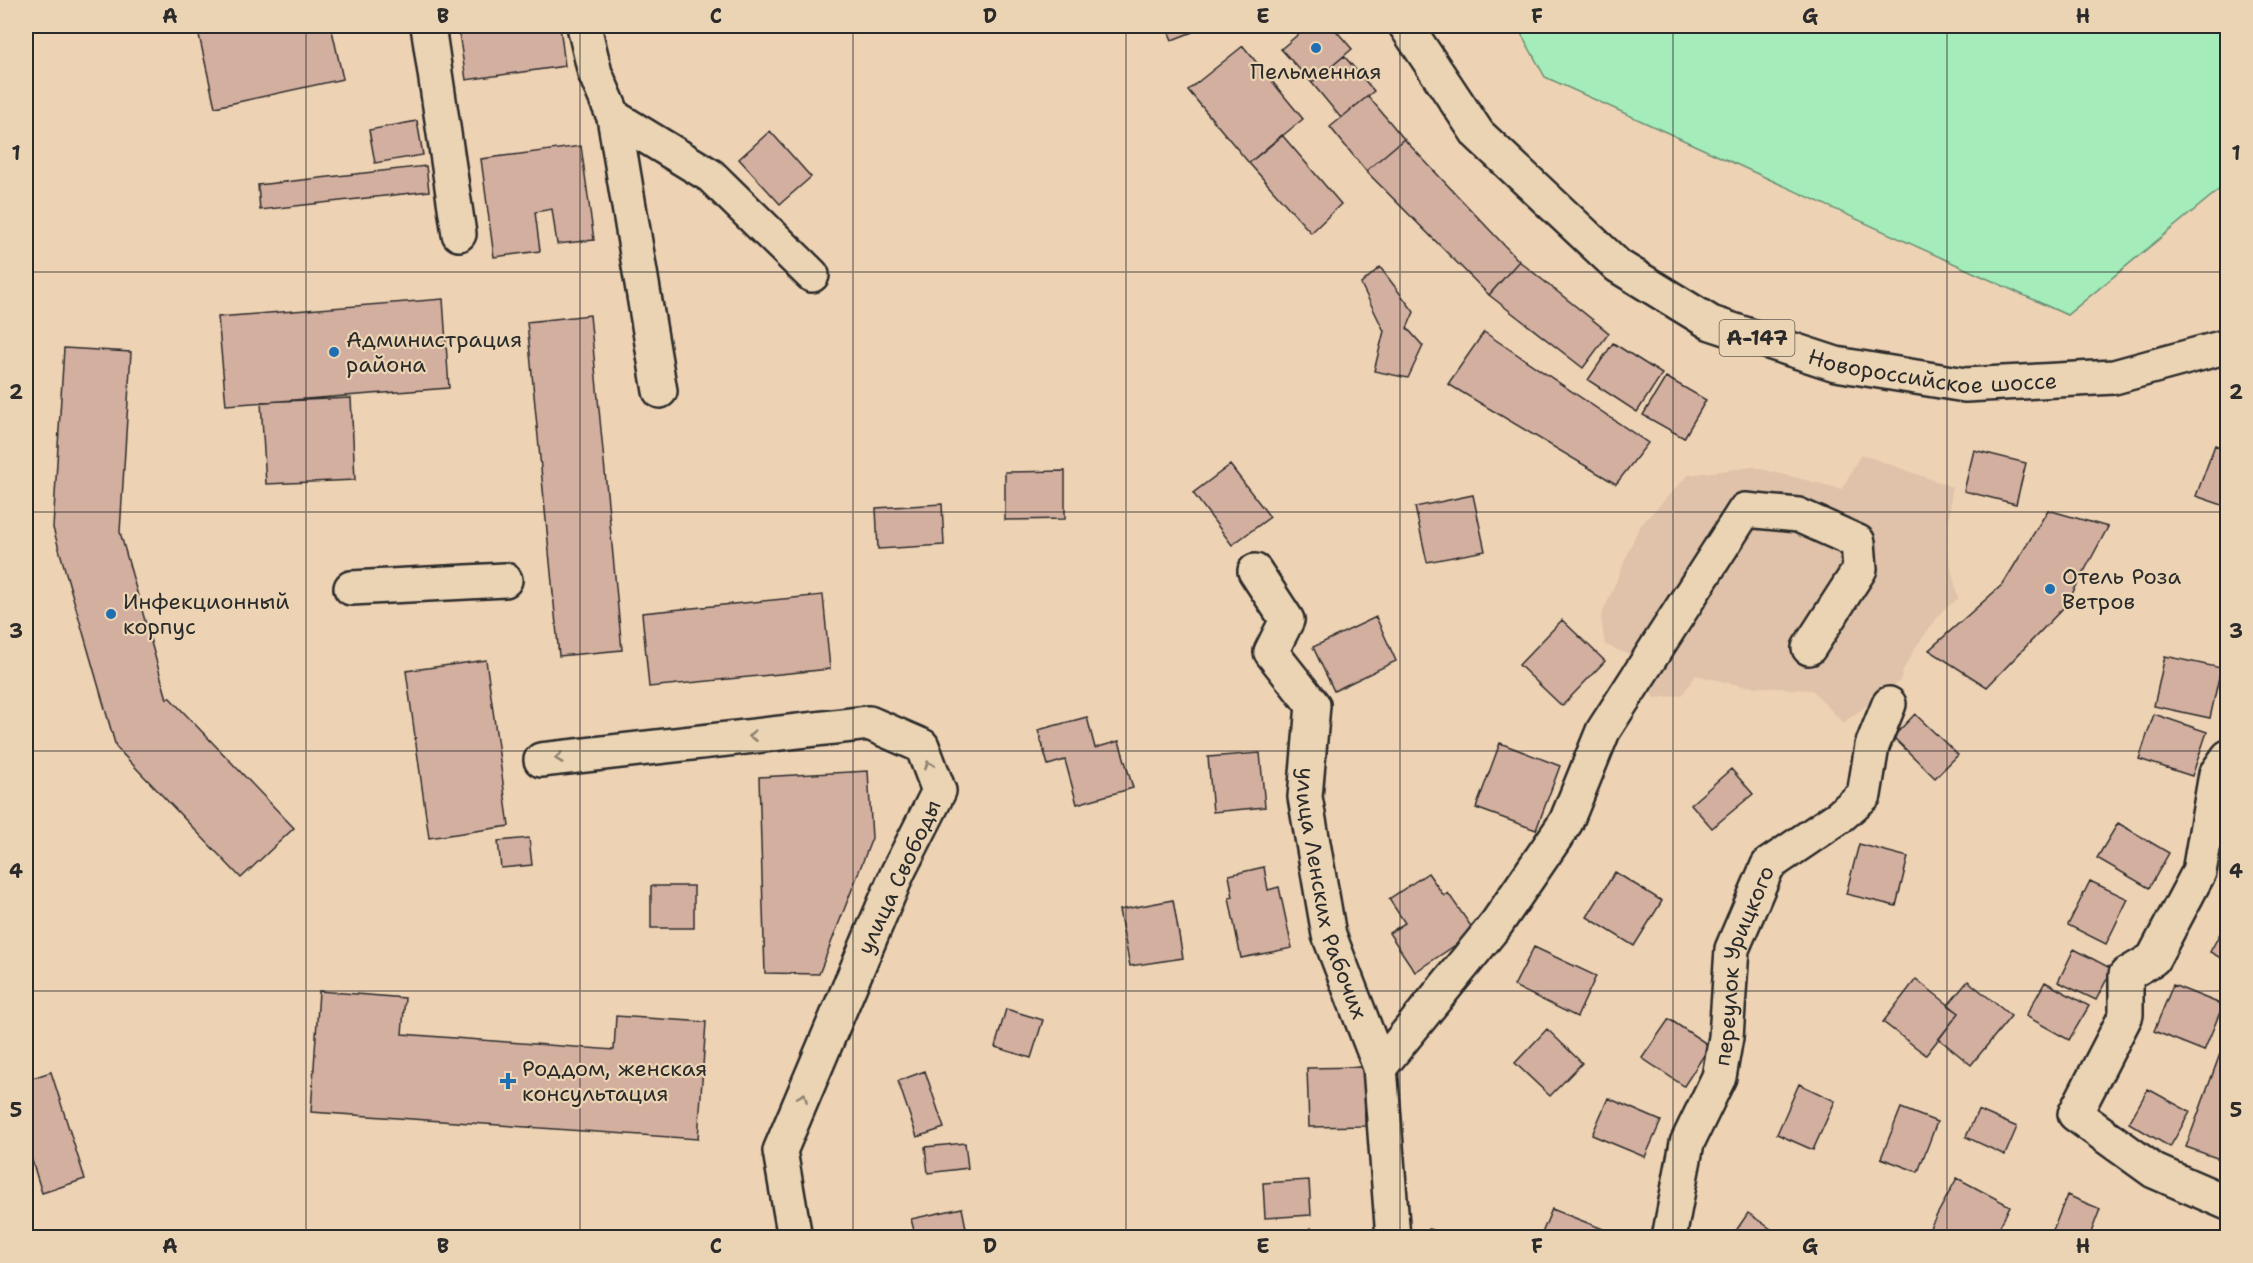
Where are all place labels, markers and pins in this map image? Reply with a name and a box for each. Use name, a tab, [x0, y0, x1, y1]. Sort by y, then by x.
marker: Пельменная	[1309, 41, 1323, 55]
place label: Пельменная	[1250, 57, 1382, 86]
place label: Администрация района	[346, 325, 522, 379]
marker: Администрация района	[327, 345, 341, 359]
place label: Отель Роза Ветров	[2062, 562, 2181, 616]
marker: Отель Роза Ветров	[2043, 582, 2057, 596]
place label: Инфекционный корпус	[123, 587, 290, 641]
marker: Инфекционный корпус	[104, 607, 118, 621]
place label: Роддом, женская консультация	[522, 1054, 707, 1108]
marker: Роддом, женская консультация	[499, 1072, 517, 1090]

